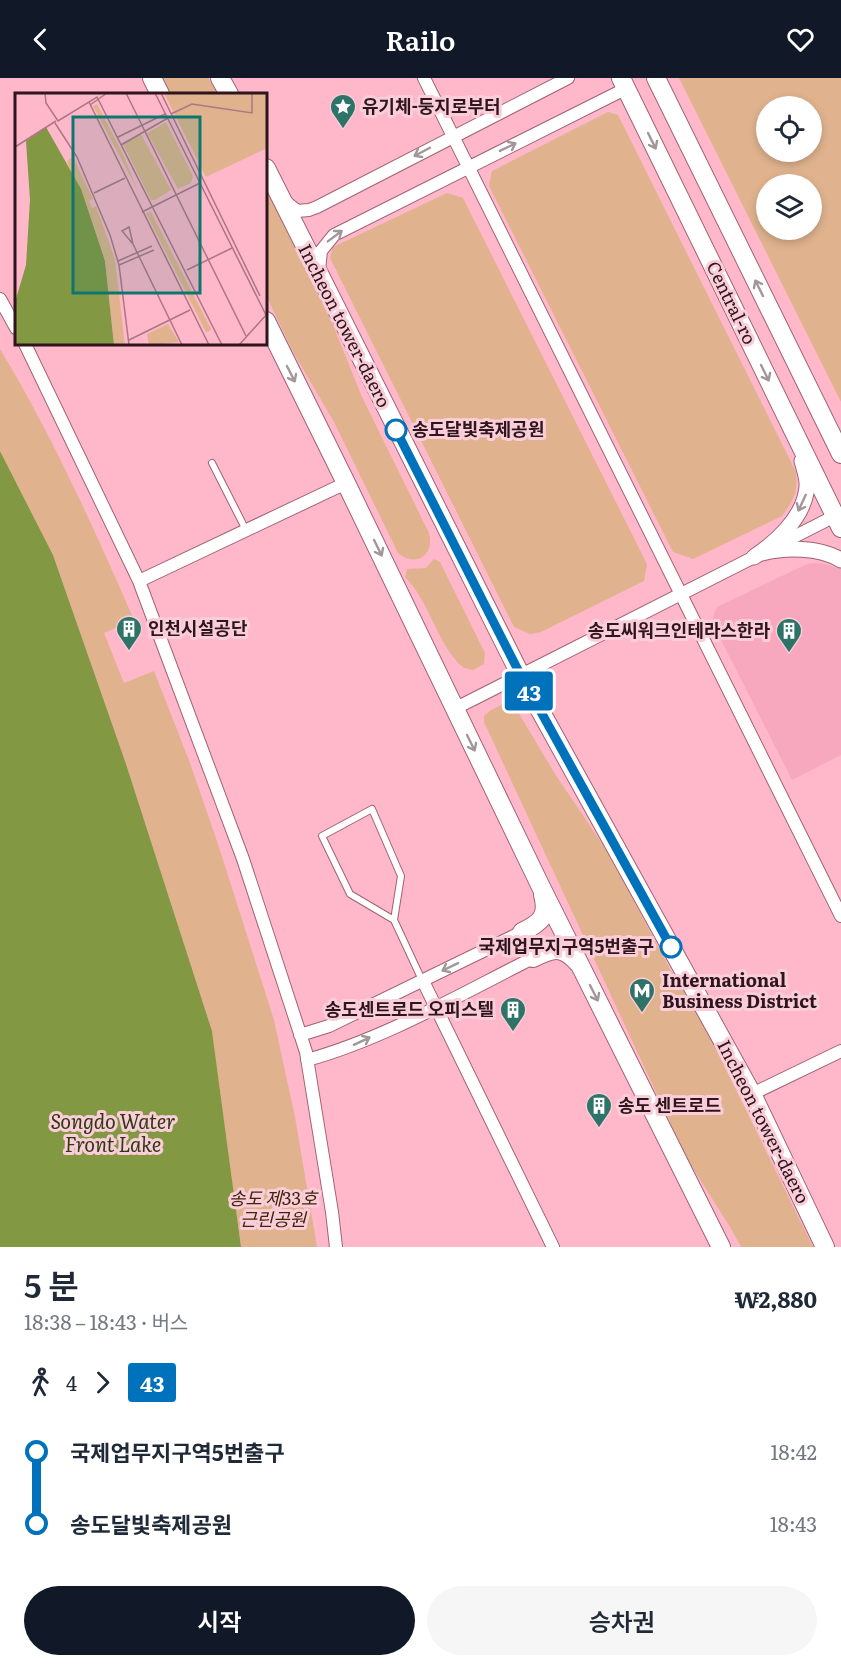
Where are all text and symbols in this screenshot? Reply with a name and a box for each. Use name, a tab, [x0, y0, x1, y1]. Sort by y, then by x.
text: Railo	[385, 19, 456, 59]
icon: back	[24, 23, 57, 56]
icon: heart	[784, 23, 817, 56]
place icon: 유기체-둥지로부터	[328, 92, 358, 130]
place label: 유기체-둥지로부터	[362, 92, 501, 119]
inset map	[15, 93, 267, 345]
map controls	[756, 96, 822, 240]
button: locate	[756, 96, 822, 162]
one-way arrow	[647, 132, 659, 150]
one-way arrow	[498, 141, 516, 152]
one-way arrow	[414, 147, 432, 158]
button: layers	[756, 174, 822, 240]
one-way arrow	[326, 230, 342, 243]
street label: Incheon tower-daero	[292, 239, 398, 412]
street label: Central-ro	[701, 256, 764, 348]
one-way arrow	[753, 279, 765, 297]
one-way arrow	[760, 363, 772, 381]
one-way arrow	[285, 364, 297, 382]
place label: 송도달빛축제공원	[412, 415, 544, 442]
marker: 송도달빛축제공원	[385, 419, 407, 441]
one-way arrow	[796, 494, 807, 512]
one-way arrow	[372, 539, 384, 557]
building icon: 인천시설공단	[114, 614, 144, 652]
place label: 인천시설공단	[148, 614, 248, 641]
place label: 송도씨워크인테라스한라	[588, 616, 770, 643]
building icon: 송도씨워크인테라스한라	[774, 616, 804, 654]
line badge: 43	[502, 672, 556, 710]
text: 43	[517, 676, 541, 707]
one-way arrow	[466, 734, 477, 752]
place label: 국제업무지구역5번출구	[479, 932, 654, 959]
marker: 국제업무지구역5번출구	[660, 936, 682, 958]
one-way arrow	[442, 962, 460, 973]
place label: International Business District	[662, 966, 817, 1014]
metro station icon: International Business District	[627, 976, 657, 1014]
one-way arrow	[589, 984, 600, 1002]
place label: 송도센트로드 오피스텔	[325, 995, 494, 1022]
building icon: 송도센트로드 오피스텔	[498, 995, 528, 1033]
one-way arrow	[353, 1034, 371, 1046]
street label: Incheon tower-daero	[711, 1035, 817, 1208]
building icon: 송도 센트로드	[584, 1091, 614, 1129]
place label: 송도 센트로드	[618, 1091, 721, 1118]
water label: Songdo Water Front Lake	[50, 1105, 176, 1158]
park label: 송도 제33호 근린공원	[229, 1184, 319, 1232]
text: 5 분	[24, 1259, 78, 1308]
text: ₩2,880	[734, 1282, 817, 1315]
text: 18:38 – 18:43 · 버스	[24, 1306, 188, 1336]
icon: walk	[24, 1366, 57, 1399]
icon: forward	[86, 1366, 119, 1399]
text: 4	[66, 1367, 77, 1397]
text: 43	[140, 1367, 164, 1398]
text: 국제업무지구역5번출구	[70, 1435, 284, 1468]
text: 18:42	[770, 1436, 817, 1466]
text: 송도달빛축제공원	[70, 1507, 232, 1540]
text: 18:43	[770, 1508, 817, 1538]
button: 시작	[24, 1586, 415, 1655]
button: 승차권	[427, 1586, 817, 1655]

